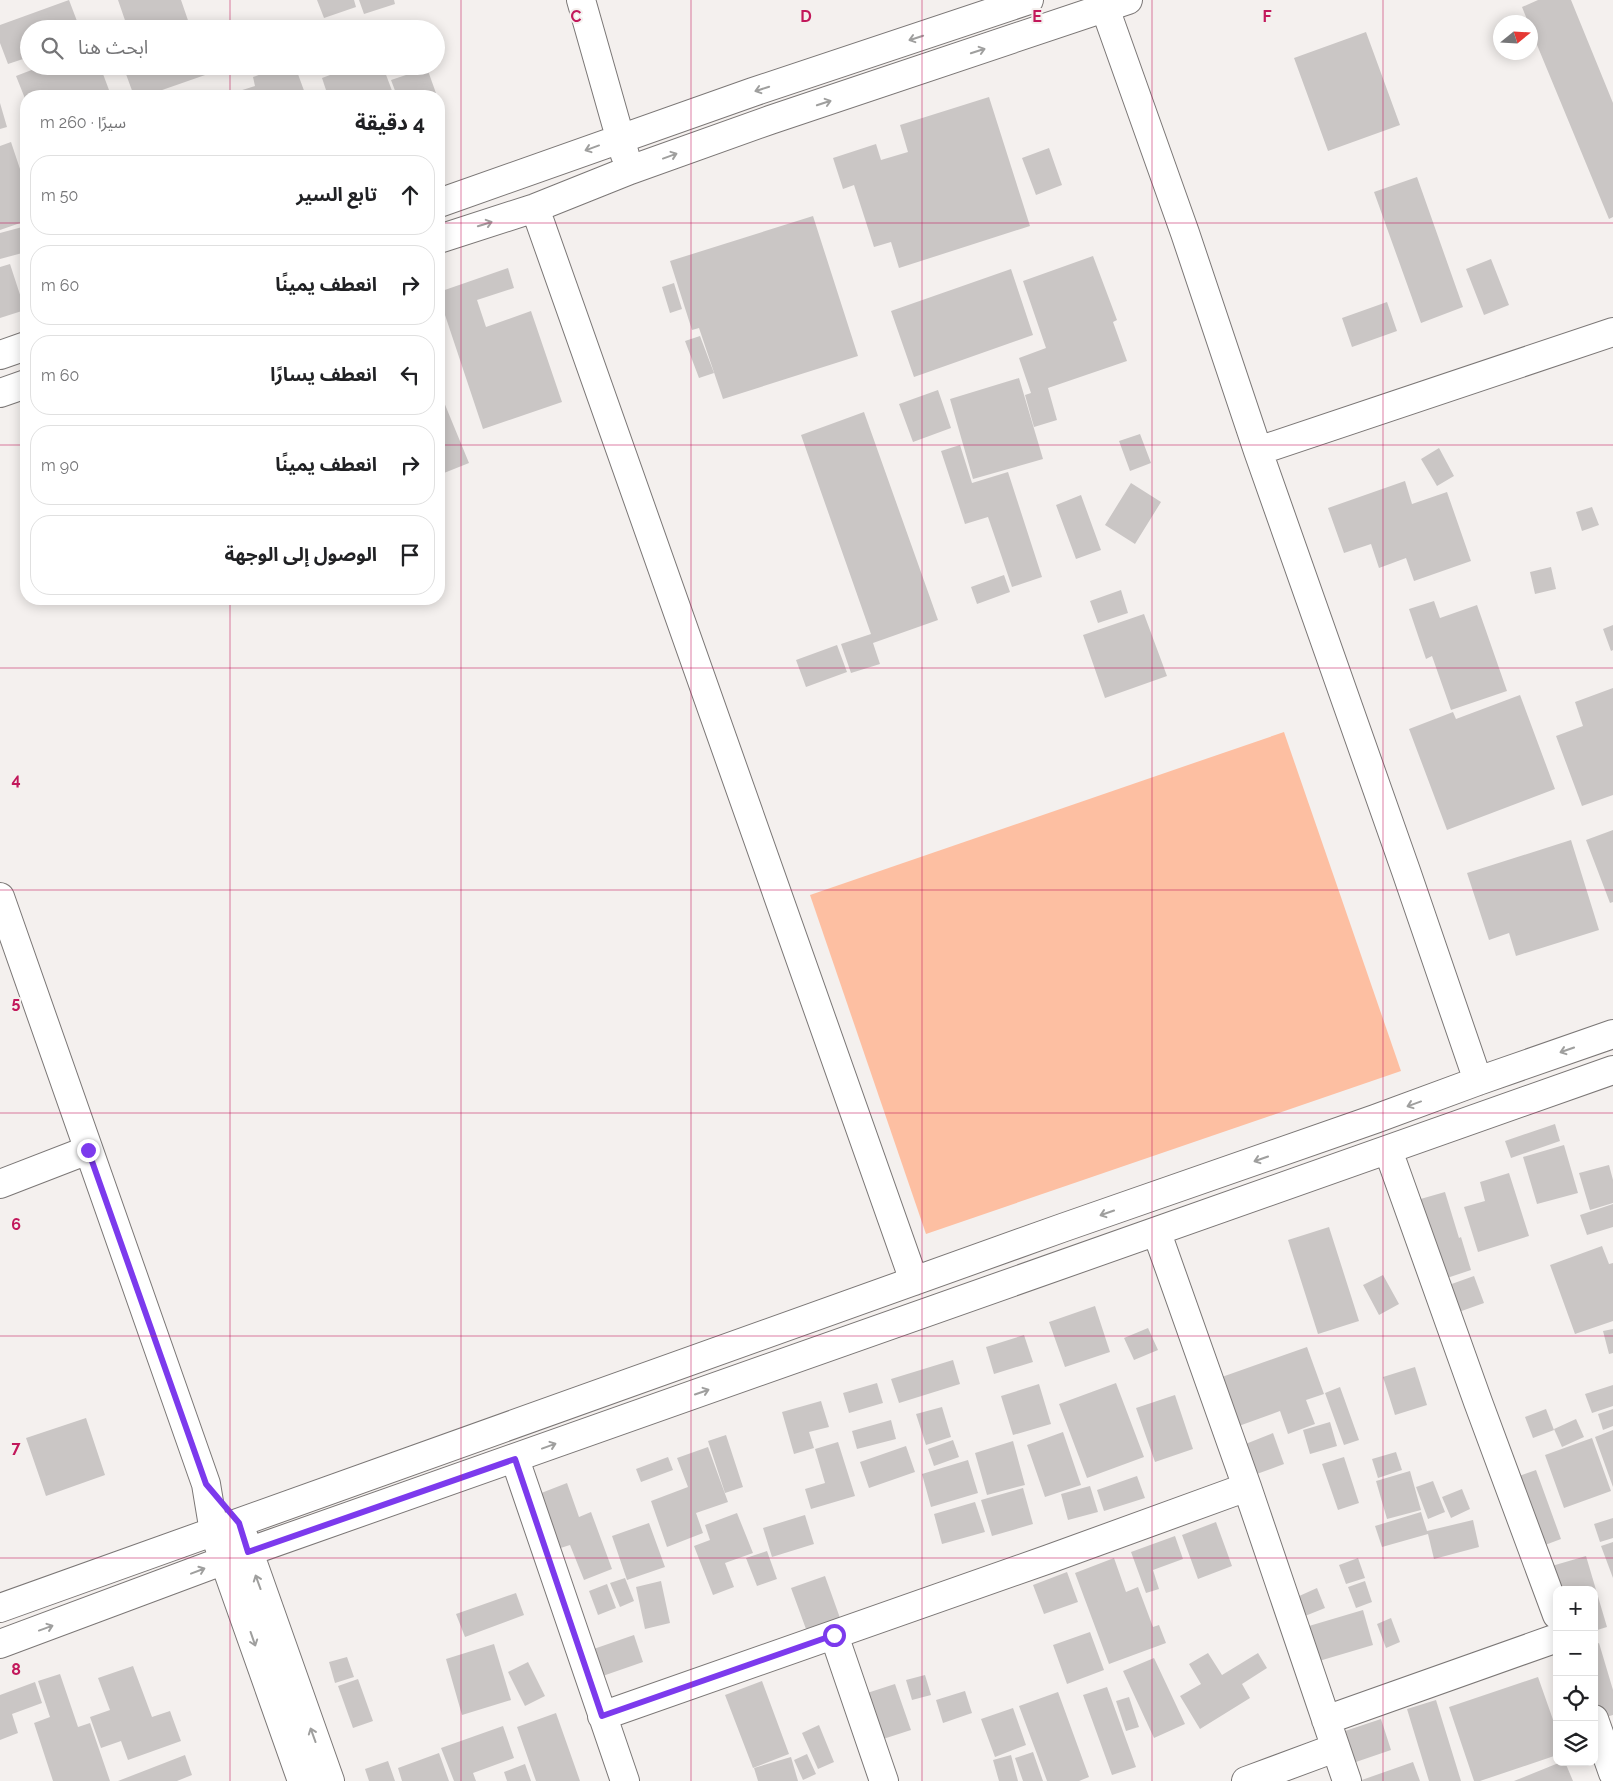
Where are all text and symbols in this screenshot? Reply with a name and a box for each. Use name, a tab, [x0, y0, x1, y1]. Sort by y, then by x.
text: C	[571, 7, 582, 26]
text: D	[800, 7, 812, 26]
text: E	[1032, 7, 1042, 26]
text: F	[1262, 7, 1272, 26]
north arrow	[1493, 15, 1538, 60]
search box	[20, 20, 445, 75]
one-way arrow	[909, 33, 925, 43]
icon: search	[38, 34, 66, 62]
text: ابحث هنا	[78, 36, 148, 58]
one-way arrow	[970, 46, 985, 55]
one-way arrow	[755, 85, 771, 94]
one-way arrow	[816, 97, 832, 107]
text: 4 دقيقة	[355, 110, 425, 135]
text: سيرًا · 260 m	[40, 113, 126, 132]
one-way arrow	[585, 144, 601, 153]
one-way arrow	[662, 151, 678, 160]
icon: ahead	[396, 181, 424, 209]
text: تابع السير	[296, 183, 377, 205]
text: 50 m	[41, 186, 78, 205]
one-way arrow	[477, 219, 493, 228]
icon: right	[396, 271, 424, 299]
text: انعطف يمينًا	[275, 273, 377, 295]
text: 60 m	[41, 276, 79, 295]
icon: left	[396, 361, 424, 389]
text: انعطف يسارًا	[270, 363, 377, 385]
text: 60 m	[41, 366, 79, 385]
icon: right	[396, 451, 424, 479]
text: انعطف يمينًا	[275, 453, 377, 475]
text: 90 m	[41, 456, 79, 475]
icon: arrive	[396, 541, 424, 569]
text: الوصول إلى الوجهة	[224, 543, 377, 565]
text: 4	[11, 770, 21, 789]
text: 5	[12, 993, 21, 1012]
one-way arrow	[1560, 1046, 1575, 1055]
one-way arrow	[1406, 1100, 1422, 1109]
route end	[77, 1139, 100, 1162]
one-way arrow	[1253, 1155, 1269, 1164]
one-way arrow	[1100, 1208, 1116, 1218]
text: 6	[11, 1215, 21, 1234]
one-way arrow	[694, 1387, 710, 1396]
text: 7	[12, 1438, 21, 1457]
one-way arrow	[541, 1441, 556, 1450]
one-way arrow	[190, 1566, 205, 1575]
one-way arrow	[253, 1574, 263, 1590]
map controls	[1553, 1586, 1598, 1766]
button: +	[1553, 1586, 1598, 1631]
one-way arrow	[38, 1623, 53, 1632]
route start	[823, 1624, 846, 1647]
one-way arrow	[249, 1631, 258, 1647]
button: −	[1553, 1631, 1598, 1676]
text: 8	[11, 1660, 21, 1679]
button: locate	[1553, 1676, 1598, 1721]
button: layers	[1553, 1721, 1598, 1766]
one-way arrow	[308, 1728, 317, 1743]

